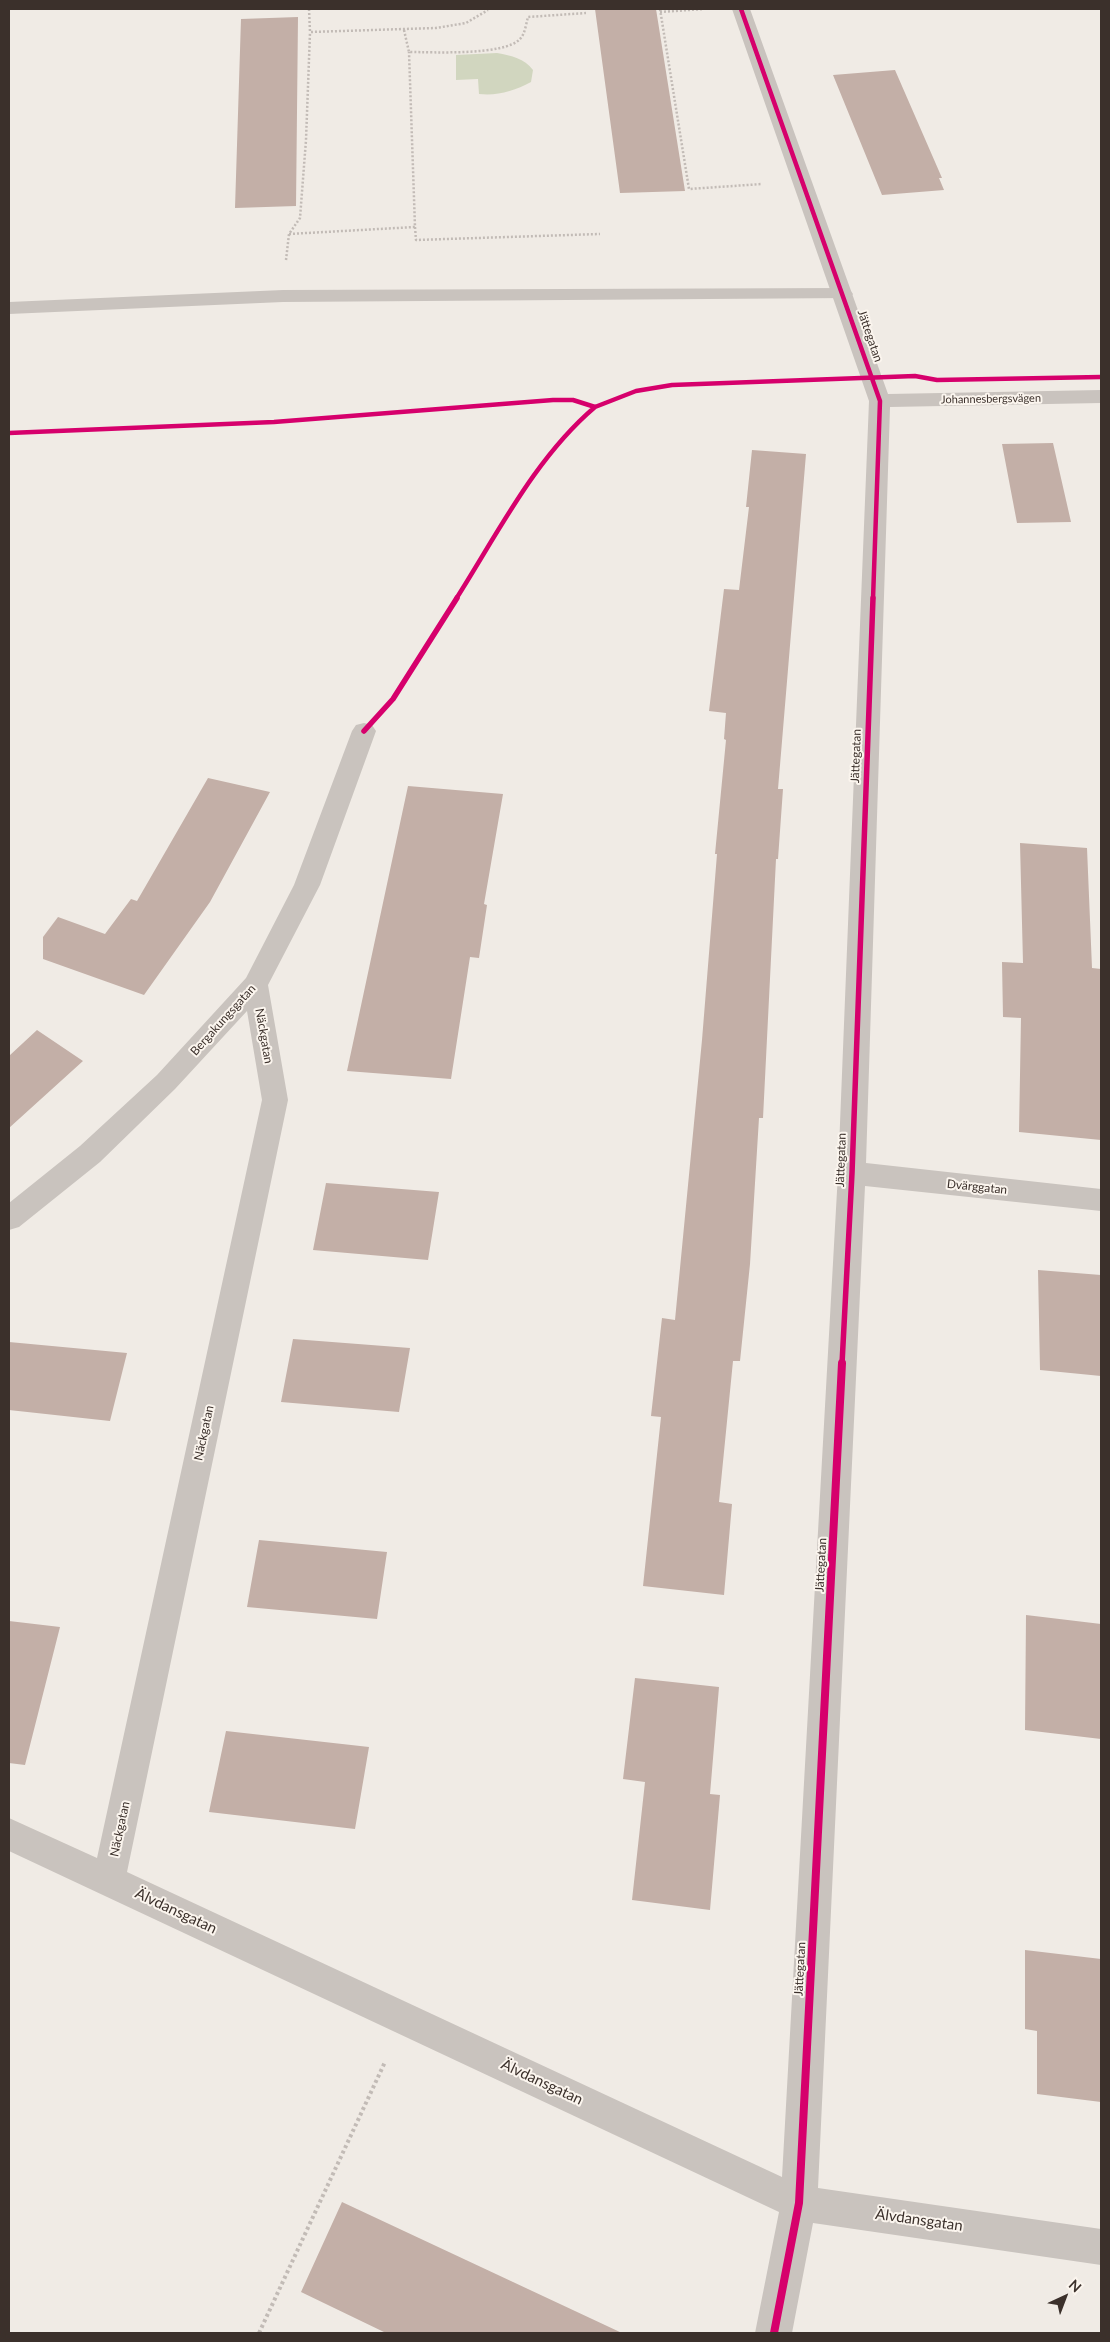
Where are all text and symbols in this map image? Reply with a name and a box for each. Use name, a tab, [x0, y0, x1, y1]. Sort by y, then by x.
street label: Jättegatan	[854, 308, 886, 364]
street label: Johannesbergsvägen	[941, 392, 1041, 406]
street label: Jättegatan	[848, 729, 864, 783]
street label: Bergakungsgatan	[187, 982, 259, 1058]
street label: Näckgatan	[252, 1007, 276, 1065]
street label: Jättegatan	[833, 1133, 849, 1187]
street label: Dvärggatan	[946, 1177, 1008, 1197]
street label: Näckgatan	[191, 1404, 217, 1462]
street label: Jättegatan	[812, 1538, 830, 1592]
street label: Näckgatan	[107, 1800, 133, 1858]
street label: Älvdansgatan	[132, 1884, 220, 1938]
street label: Jättegatan	[791, 1942, 809, 1996]
street label: Älvdansgatan	[498, 2055, 586, 2109]
street label: Älvdansgatan	[874, 2205, 964, 2235]
north arrow	[1040, 2272, 1090, 2322]
text: N	[1066, 2276, 1085, 2296]

